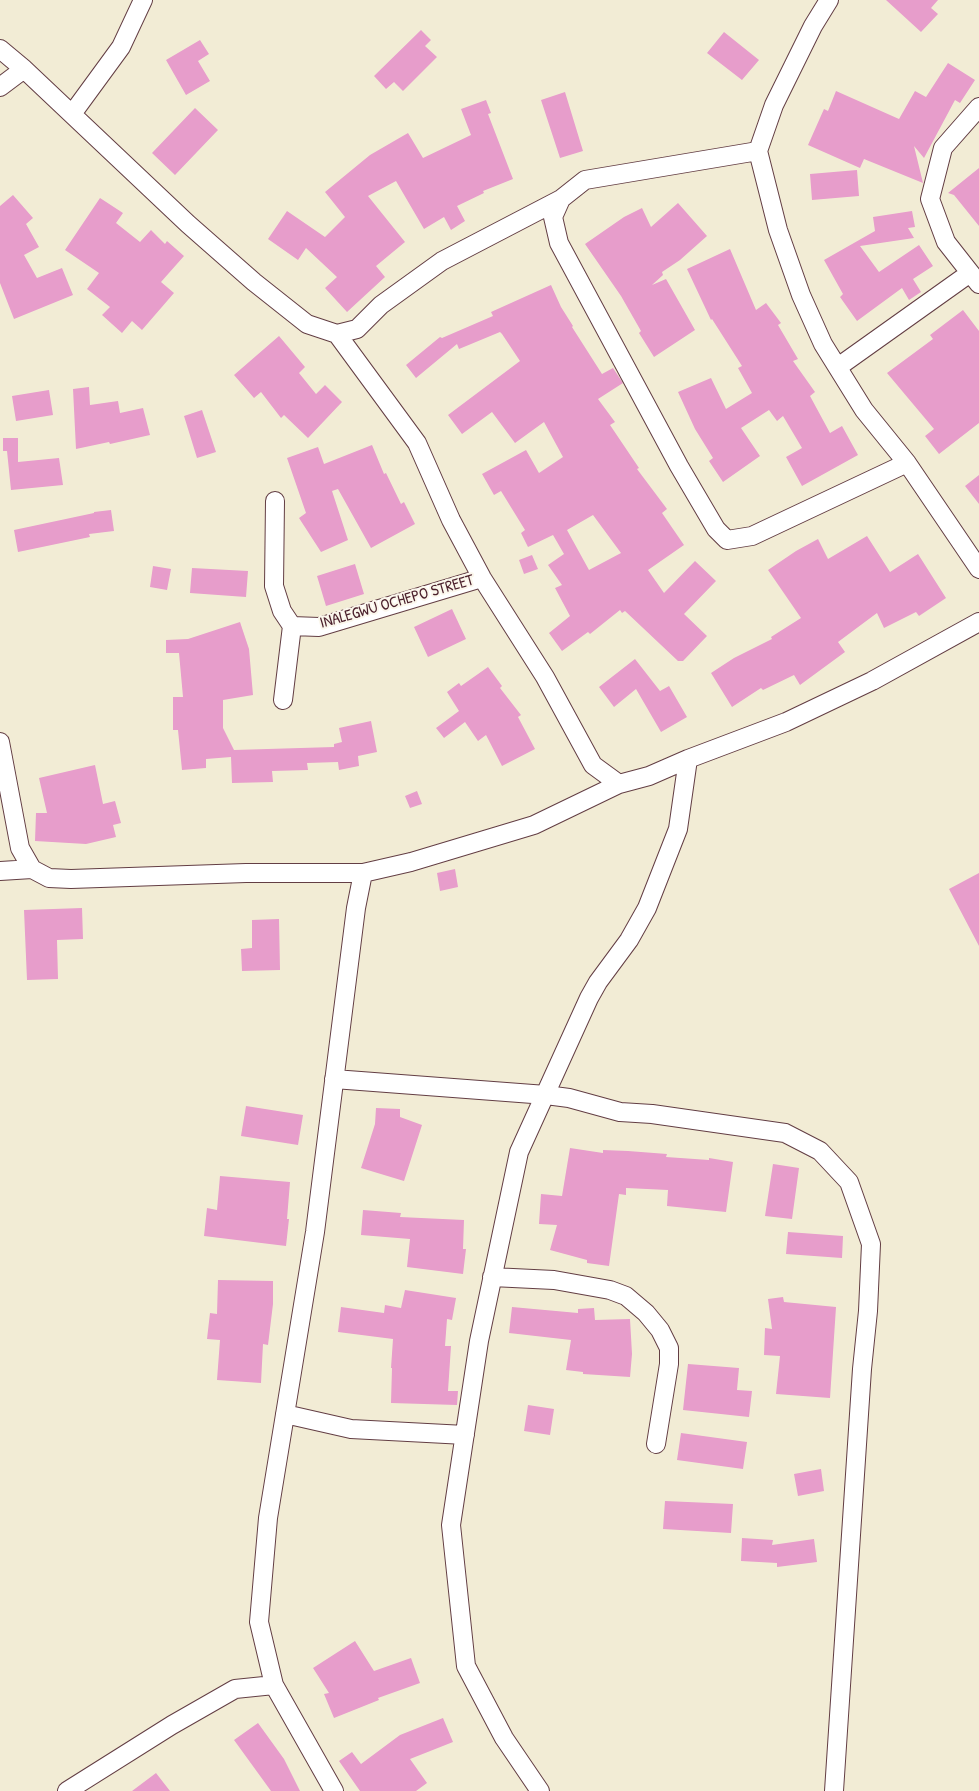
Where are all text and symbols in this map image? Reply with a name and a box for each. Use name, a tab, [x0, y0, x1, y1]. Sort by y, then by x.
street label: INALEGWU OCHEPO STREET	[318, 571, 476, 633]

